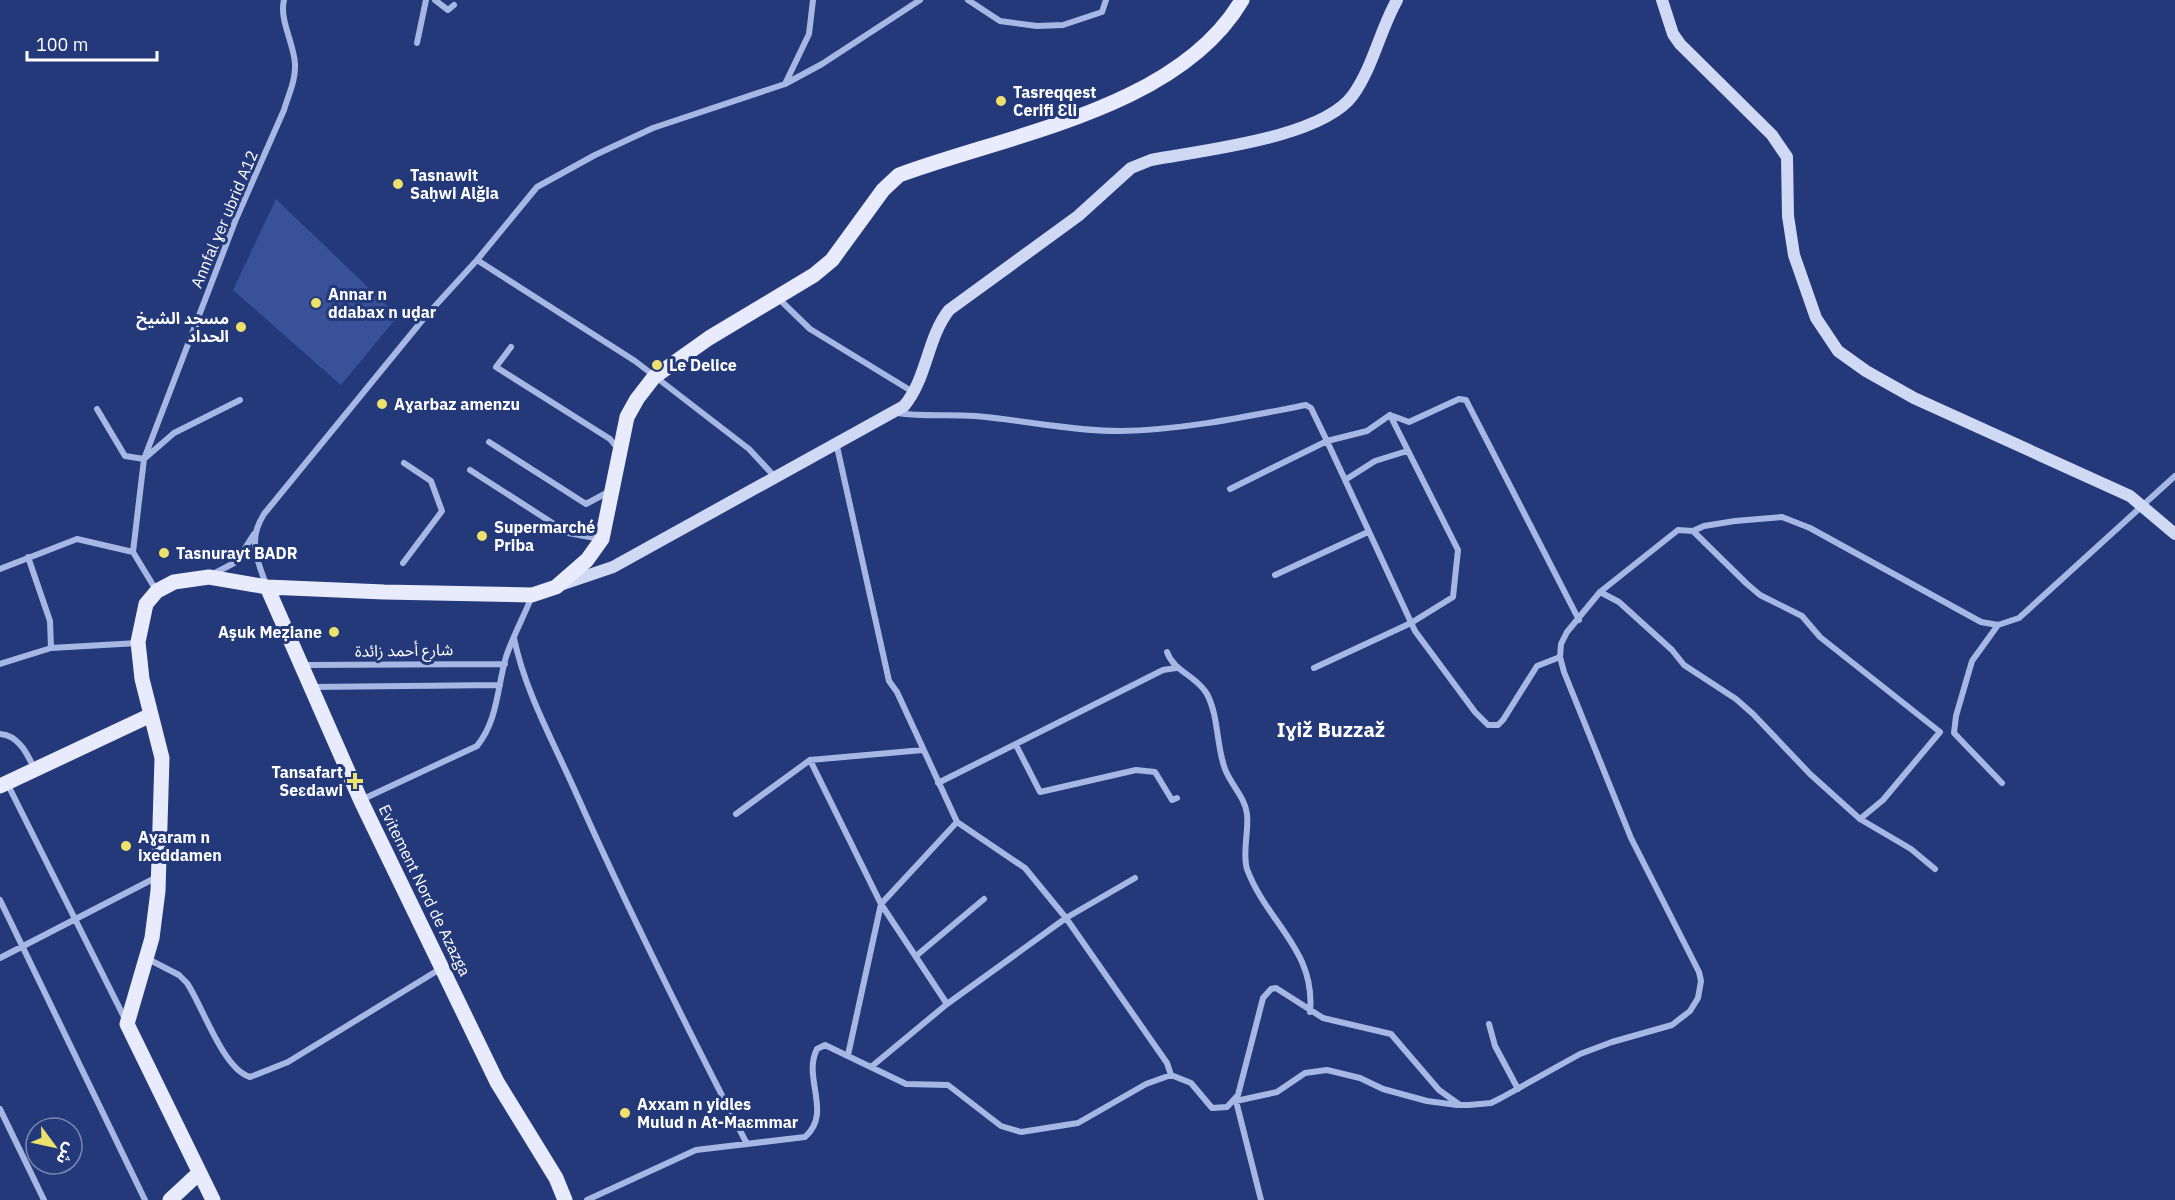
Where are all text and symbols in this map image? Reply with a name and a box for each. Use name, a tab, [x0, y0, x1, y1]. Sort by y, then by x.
scale bar	[27, 24, 158, 62]
text: 100 m	[36, 33, 88, 56]
place label: Tasreqqest Cerifi Ɛli	[1013, 82, 1096, 120]
marker: Tasreqqest Cerifi Ɛli	[994, 94, 1008, 108]
street label: Annfal ɣer ubrid A12	[186, 147, 262, 291]
place label: Tasnawit Saḥwi Alǧia	[410, 165, 499, 203]
marker: Tasnawit Saḥwi Alǧia	[391, 177, 405, 191]
place label: Annar n ddabax n uḍar	[328, 284, 437, 322]
marker: Annar n ddabax n uḍar	[309, 296, 323, 310]
place label: مسجد الشيخ الحداد	[136, 308, 229, 346]
marker: مسجد الشيخ الحداد	[234, 320, 248, 334]
place label: Le Delice	[669, 355, 737, 375]
marker: Le Delice	[650, 358, 664, 372]
place label: Aɣarbaz amenzu	[394, 394, 520, 414]
marker: Aɣarbaz amenzu	[375, 397, 389, 411]
place label: Supermarché Priba	[494, 517, 595, 555]
marker: Supermarché Priba	[475, 529, 489, 543]
place label: Tasnurayt BADR	[176, 543, 298, 563]
marker: Tasnurayt BADR	[157, 546, 171, 560]
place label: Aṣuk Meẓiane	[218, 622, 322, 642]
marker: Aṣuk Meẓiane	[327, 625, 341, 639]
street label: شارع أحمد زائدة	[355, 639, 453, 664]
district label: Iɣiž Buzzaž	[1277, 716, 1385, 743]
place label: Tansafart Seɛdawi	[271, 762, 343, 800]
marker: Tansafart Seɛdawi	[348, 774, 362, 788]
street label: Evitement Nord de Azazga	[375, 801, 475, 979]
place label: Aɣaram n ixeddamen	[138, 827, 222, 865]
marker: Aɣaram n ixeddamen	[119, 839, 133, 853]
place label: Axxam n yidles Mulud n At-Maɛmmar	[637, 1094, 799, 1132]
marker: Axxam n yidles Mulud n At-Maɛmmar	[618, 1106, 632, 1120]
north arrow	[24, 1116, 84, 1176]
text: ش	[52, 1140, 81, 1169]

